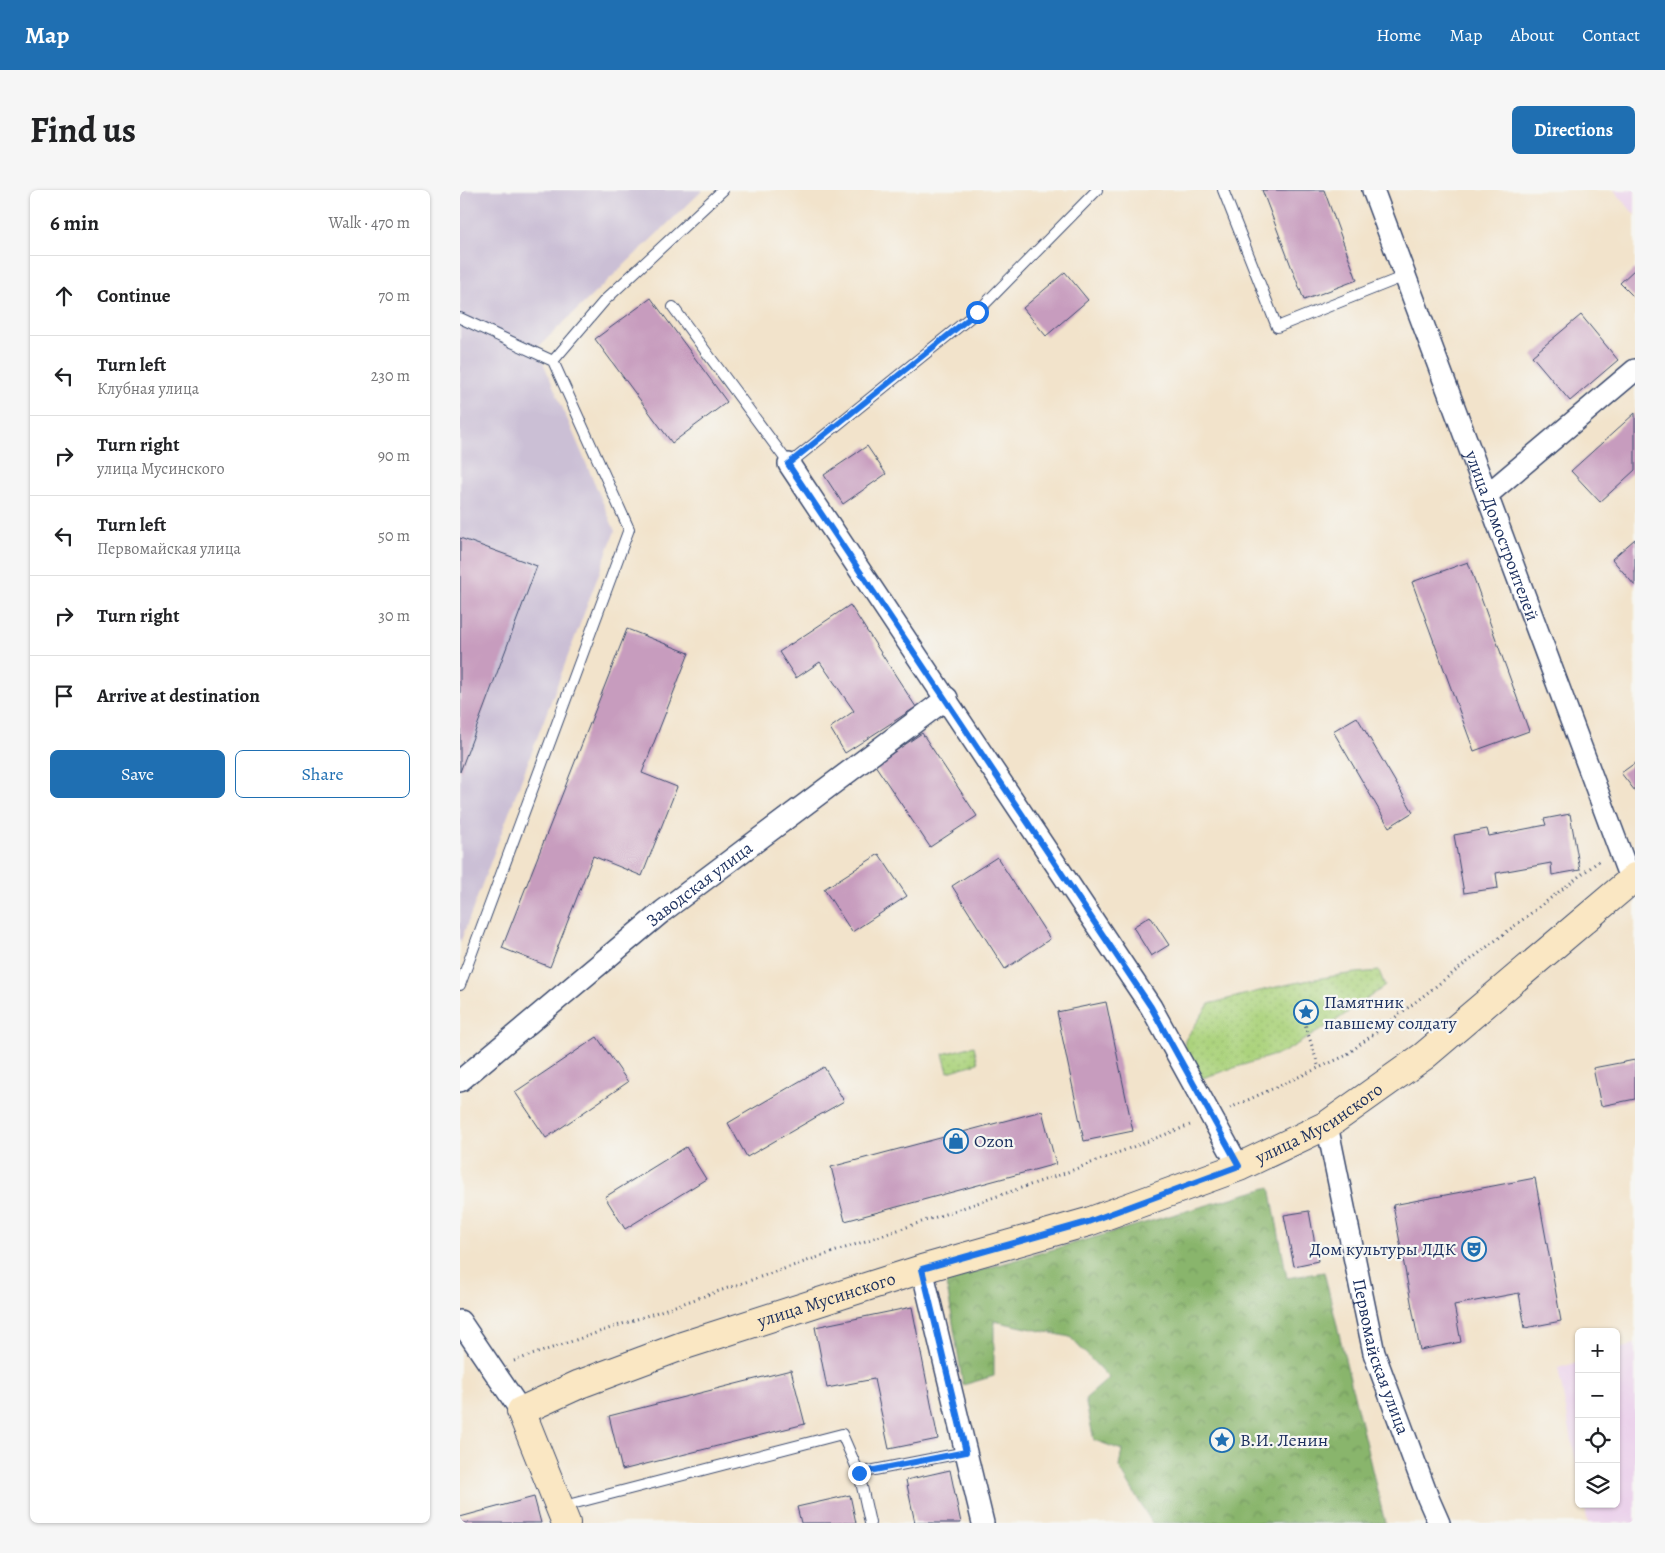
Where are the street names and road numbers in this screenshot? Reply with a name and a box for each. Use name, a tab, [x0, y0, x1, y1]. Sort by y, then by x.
street label: улица Домостроителей	[1459, 446, 1545, 624]
street label: Заводская улица	[641, 836, 758, 932]
street label: улица Мусинского	[1250, 1077, 1387, 1170]
street label: улица Мусинского	[753, 1266, 898, 1333]
street label: Первомайская улица	[1347, 1276, 1416, 1439]

